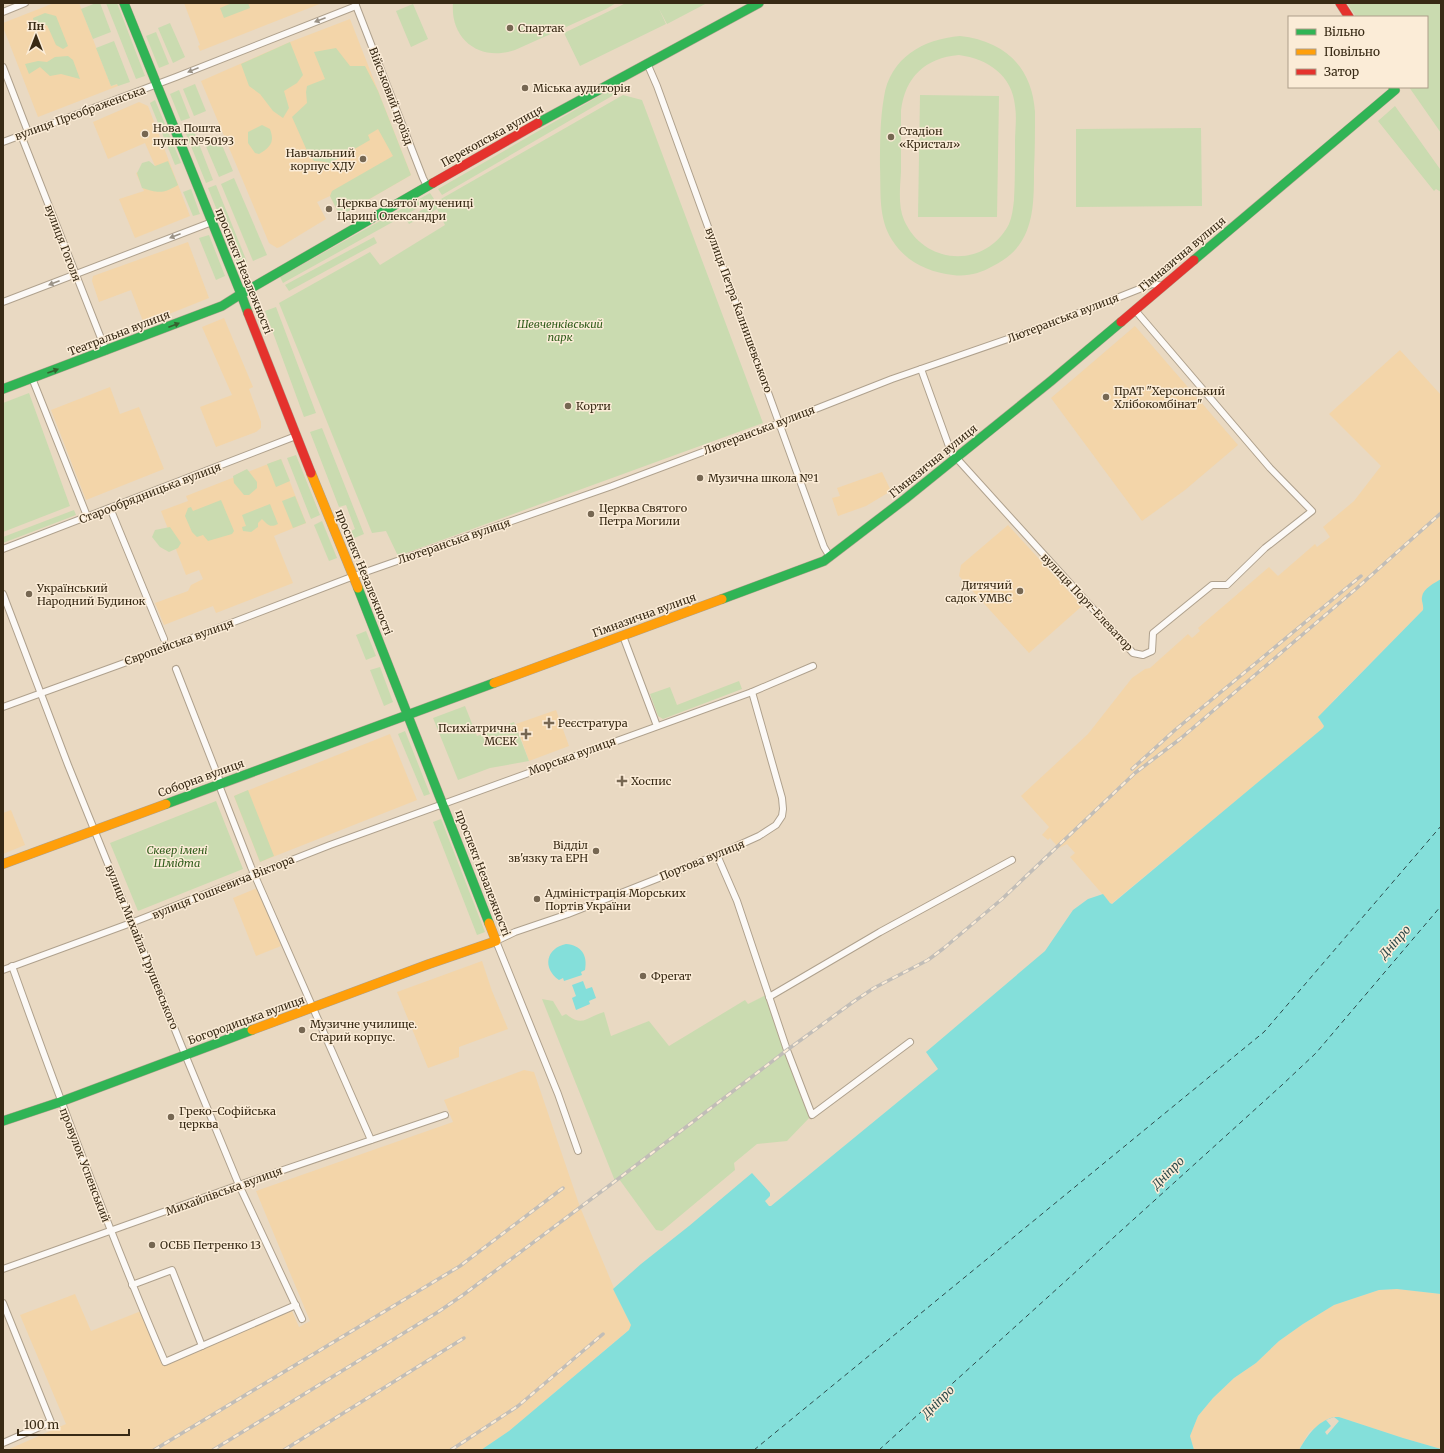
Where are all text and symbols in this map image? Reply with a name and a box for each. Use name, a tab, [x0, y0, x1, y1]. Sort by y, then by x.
north arrow	[16, 16, 56, 56]
legend	[1288, 16, 1428, 88]
one-way arrow	[313, 17, 325, 23]
text: Пн	[28, 19, 45, 33]
place label: Спартак	[518, 21, 564, 35]
marker: Спартак	[505, 23, 515, 33]
text: Вільно	[1324, 24, 1365, 39]
text: Повільно	[1324, 44, 1380, 59]
street label: Військовий проїзд	[366, 45, 416, 147]
text: Затор	[1324, 64, 1359, 79]
one-way arrow	[187, 68, 199, 74]
place label: Міська аудиторія	[533, 81, 631, 95]
street label: вулиця Преображенська	[13, 83, 147, 143]
marker: Міська аудиторія	[520, 83, 530, 93]
street label: Перекопська вулиця	[438, 102, 546, 170]
place label: Нова Пошта пункт №50193	[153, 121, 234, 148]
place label: Стадіон «Кристал»	[899, 124, 960, 151]
marker: Нова Пошта пункт №50193	[140, 129, 150, 139]
marker: Стадіон «Кристал»	[886, 132, 896, 142]
place label: Навчальний корпус ХДУ	[286, 146, 356, 173]
marker: Навчальний корпус ХДУ	[358, 154, 368, 164]
place label: Церква Святої мучениці Цариці Олександри	[337, 196, 474, 223]
street label: вулиця Гоголя	[42, 203, 84, 284]
marker: Церква Святої мучениці Цариці Олександри	[324, 204, 334, 214]
street label: проспект Незалежності	[212, 206, 276, 336]
street label: Гімназична вулиця	[1136, 213, 1229, 295]
street label: вулиця Петра Калнишевського	[703, 225, 776, 395]
one-way arrow	[169, 233, 181, 239]
one-way arrow	[47, 280, 59, 286]
street label: Лютеранська вулиця	[1005, 290, 1121, 346]
street label: Театральна вулиця	[66, 307, 172, 359]
park label: Шевченківський парк	[517, 317, 603, 344]
one-way arrow	[169, 321, 181, 327]
one-way arrow	[47, 367, 59, 373]
place label: ПрАТ "Херсонський Хлібокомбінат"	[1114, 384, 1225, 411]
marker: ПрАТ "Херсонський Хлібокомбінат"	[1101, 392, 1111, 402]
place label: Корти	[576, 399, 611, 413]
marker: Корти	[563, 401, 573, 411]
street label: Лютеранська вулиця	[701, 402, 817, 458]
street label: Гімназична вулиця	[886, 421, 980, 501]
street label: Старообрядницька вулиця	[77, 459, 223, 527]
place label: Музична школа №1	[708, 471, 818, 485]
marker: Музична школа №1	[695, 473, 705, 483]
place label: Церква Святого Петра Могили	[599, 501, 688, 528]
street label: проспект Незалежності	[332, 507, 396, 637]
marker: Церква Святого Петра Могили	[586, 509, 596, 519]
street label: Лютеранська вулиця	[396, 515, 512, 567]
street label: вулиця Порт-Елеватор	[1038, 550, 1136, 654]
place label: Дитячий садок УМВС	[945, 578, 1012, 605]
place label: Український Народний Будинок	[36, 581, 146, 608]
marker: Дитячий садок УМВС	[1015, 586, 1025, 596]
marker: Український Народний Будинок	[24, 589, 34, 599]
street label: Гімназична вулиця	[590, 590, 698, 640]
street label: Європейська вулиця	[123, 616, 236, 668]
place label: Реєстратура	[558, 716, 628, 730]
marker: Реєстратура	[543, 717, 555, 729]
place label: Психіатрична МСЕК	[438, 721, 517, 748]
marker: Психіатрична МСЕК	[520, 728, 532, 740]
street label: Морська вулиця	[526, 734, 618, 778]
street label: Соборна вулиця	[156, 756, 246, 800]
place label: Хоспис	[631, 774, 672, 788]
marker: Хоспис	[616, 775, 628, 787]
street label: проспект Незалежності	[452, 808, 514, 939]
street label: Портова вулиця	[657, 836, 747, 883]
place label: Відділ зв'язку та ЕРН	[508, 838, 588, 865]
park label: Сквер імені Шмідта	[146, 843, 208, 870]
marker: Відділ зв'язку та ЕРН	[591, 846, 601, 856]
street label: вулиця Гошкевича Віктора	[150, 852, 296, 922]
street label: вулиця Михайла Грушевського	[102, 863, 182, 1032]
place label: Адміністрація Морських Портів України	[544, 886, 686, 913]
marker: Адміністрація Морських Портів України	[532, 894, 542, 904]
water label: Дніпро	[1375, 922, 1414, 962]
place label: Фрегат	[651, 969, 692, 983]
marker: Фрегат	[638, 971, 648, 981]
street label: Богородицька вулиця	[186, 992, 307, 1048]
place label: Музичне училище. Старий корпус.	[310, 1017, 417, 1044]
marker: Музичне училище. Старий корпус.	[297, 1025, 307, 1035]
place label: Греко-Софійська церква	[179, 1104, 276, 1131]
street label: провулок Успенський	[57, 1106, 113, 1225]
marker: Греко-Софійська церква	[166, 1112, 176, 1122]
water label: Дніпро	[1147, 1153, 1187, 1193]
street label: Михайлівська вулиця	[164, 1163, 285, 1219]
place label: ОСББ Петренко 13	[160, 1238, 261, 1252]
marker: ОСББ Петренко 13	[147, 1240, 157, 1250]
water label: Дніпро	[917, 1382, 957, 1422]
scale bar	[18, 1411, 129, 1437]
text: 100 m	[24, 1417, 59, 1432]

